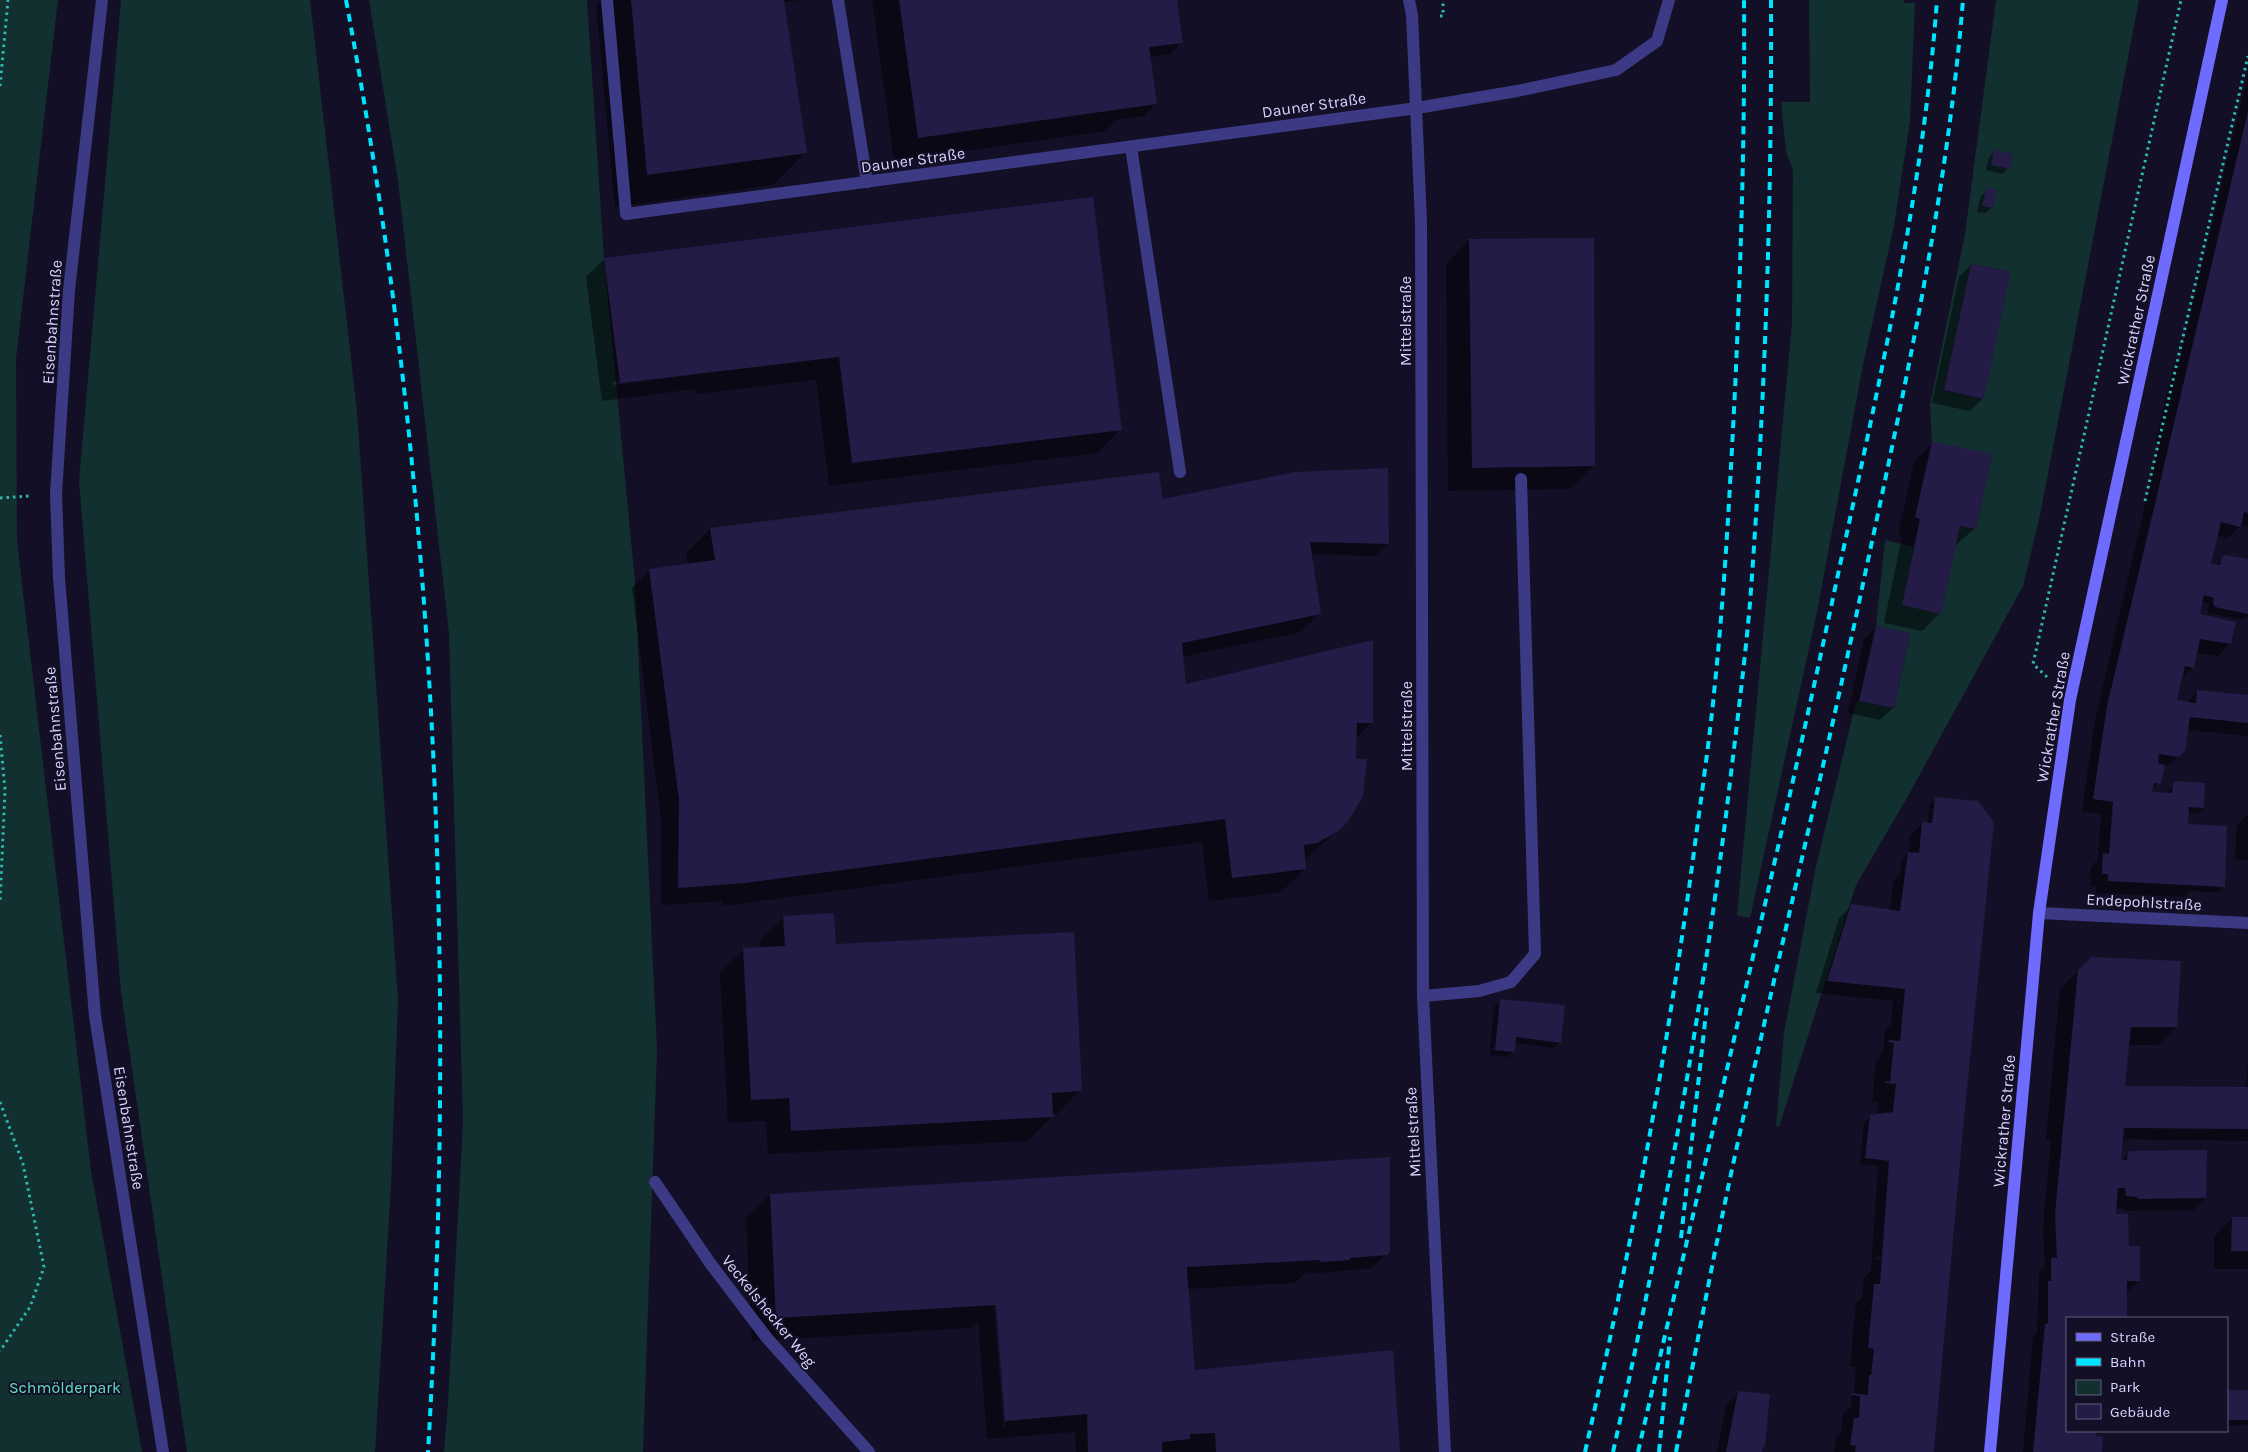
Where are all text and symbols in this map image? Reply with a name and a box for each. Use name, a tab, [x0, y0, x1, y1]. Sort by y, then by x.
street label: Dauner Straße	[1261, 88, 1367, 122]
street label: Dauner Straße	[860, 143, 966, 177]
street label: Wickrather Straße	[2113, 253, 2159, 387]
street label: Eisenbahnstraße	[38, 259, 66, 385]
street label: Mittelstraße	[1396, 276, 1415, 366]
street label: Wickrather Straße	[2032, 650, 2074, 784]
street label: Eisenbahnstraße	[40, 666, 70, 792]
street label: Mittelstraße	[1397, 681, 1416, 771]
street label: Endepohlstraße	[2086, 889, 2202, 915]
street label: Wickrather Straße	[1989, 1054, 2019, 1188]
street label: Eisenbahnstraße	[110, 1065, 148, 1191]
street label: Mittelstraße	[1401, 1087, 1425, 1177]
street label: Veckelshecker Weg	[718, 1251, 820, 1371]
legend	[2066, 1317, 2228, 1432]
text: Straße	[2110, 1328, 2155, 1346]
text: Bahn	[2110, 1353, 2146, 1371]
park label: Schmölderpark	[9, 1378, 121, 1397]
text: Park	[2110, 1378, 2140, 1396]
text: Gebäude	[2110, 1403, 2170, 1421]

